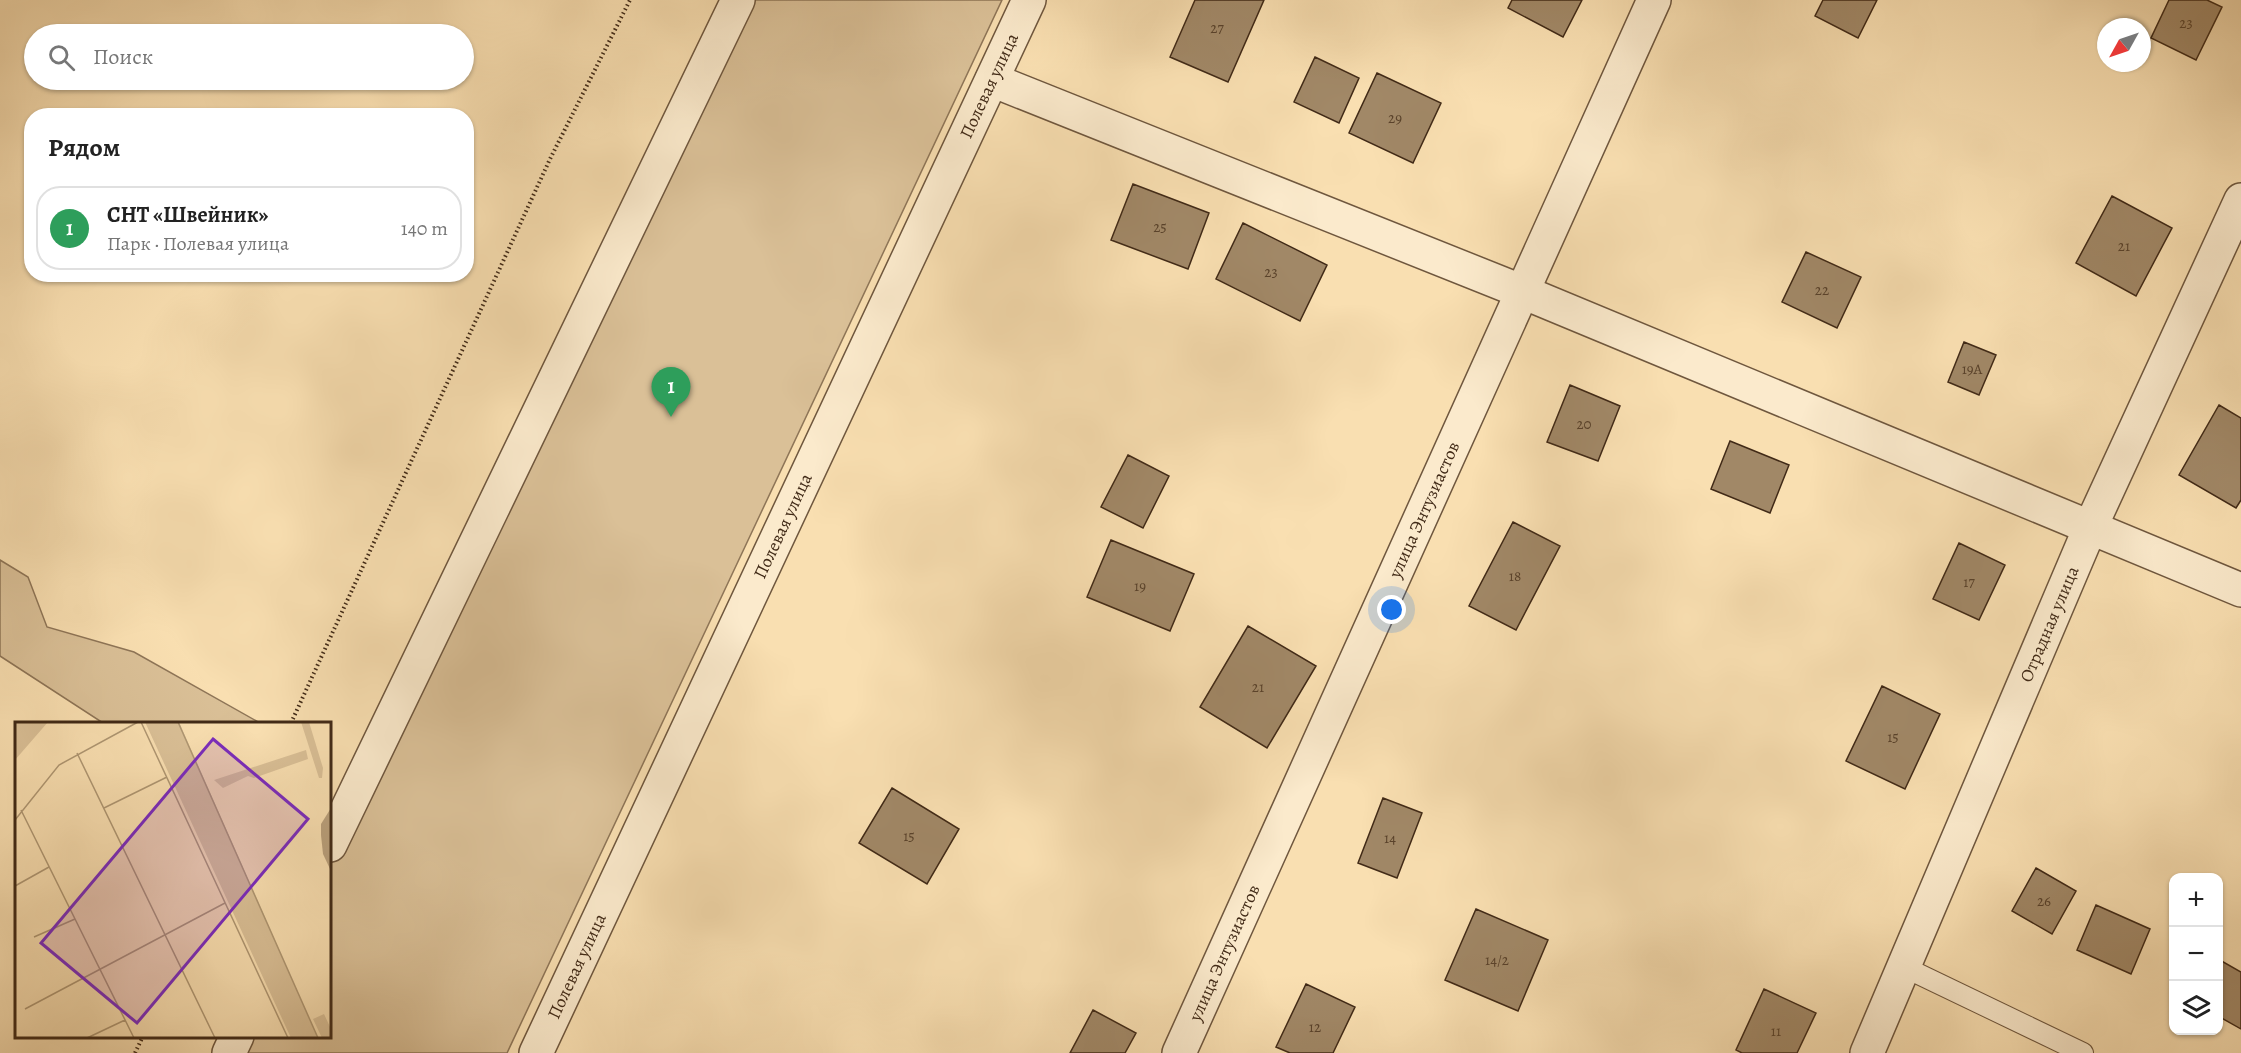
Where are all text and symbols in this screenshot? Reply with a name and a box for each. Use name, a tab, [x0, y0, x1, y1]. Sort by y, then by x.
house number: 23	[2179, 13, 2193, 33]
house number: 27	[1210, 18, 1224, 38]
north arrow	[2097, 18, 2151, 72]
search box	[24, 24, 474, 90]
street label: Полевая улица	[954, 28, 1024, 142]
icon: search	[45, 41, 78, 74]
text: Поиск	[93, 42, 153, 72]
house number: 29	[1388, 108, 1402, 128]
text: Рядом	[48, 130, 120, 165]
text: СНТ «Швейник»	[107, 200, 268, 230]
text: 1	[66, 215, 73, 242]
text: 140 m	[401, 215, 448, 242]
house number: 25	[1153, 217, 1167, 237]
text: Парк · Полевая улица	[107, 230, 289, 257]
house number: 21	[2118, 236, 2130, 256]
house number: 23	[1264, 262, 1278, 282]
house number: 22	[1815, 280, 1829, 300]
house number: 19А	[1962, 359, 1983, 379]
pin: 1	[652, 368, 690, 417]
house number: 20	[1576, 414, 1592, 434]
street label: улица Энтузиастов	[1382, 438, 1465, 583]
street label: Полевая улица	[748, 469, 818, 583]
street label: Отрадная улица	[2014, 562, 2085, 686]
house number: 18	[1509, 566, 1521, 586]
house number: 17	[1963, 572, 1975, 592]
house number: 19	[1134, 576, 1146, 596]
your location	[1377, 595, 1406, 624]
house number: 21	[1252, 677, 1264, 697]
inset map	[15, 722, 332, 1038]
house number: 15	[1887, 727, 1899, 747]
house number: 15	[903, 826, 915, 846]
house number: 14	[1384, 828, 1396, 848]
map controls	[2169, 873, 2223, 1035]
button: +	[2169, 873, 2223, 927]
street label: улица Энтузиастов	[1183, 881, 1265, 1026]
house number: 26	[2037, 891, 2051, 911]
street label: Полевая улица	[542, 909, 612, 1023]
button: −	[2169, 927, 2223, 981]
house number: 14/2	[1485, 950, 1509, 970]
button: layers	[2169, 981, 2223, 1035]
house number: 12	[1309, 1017, 1321, 1037]
house number: 11	[1771, 1021, 1781, 1041]

